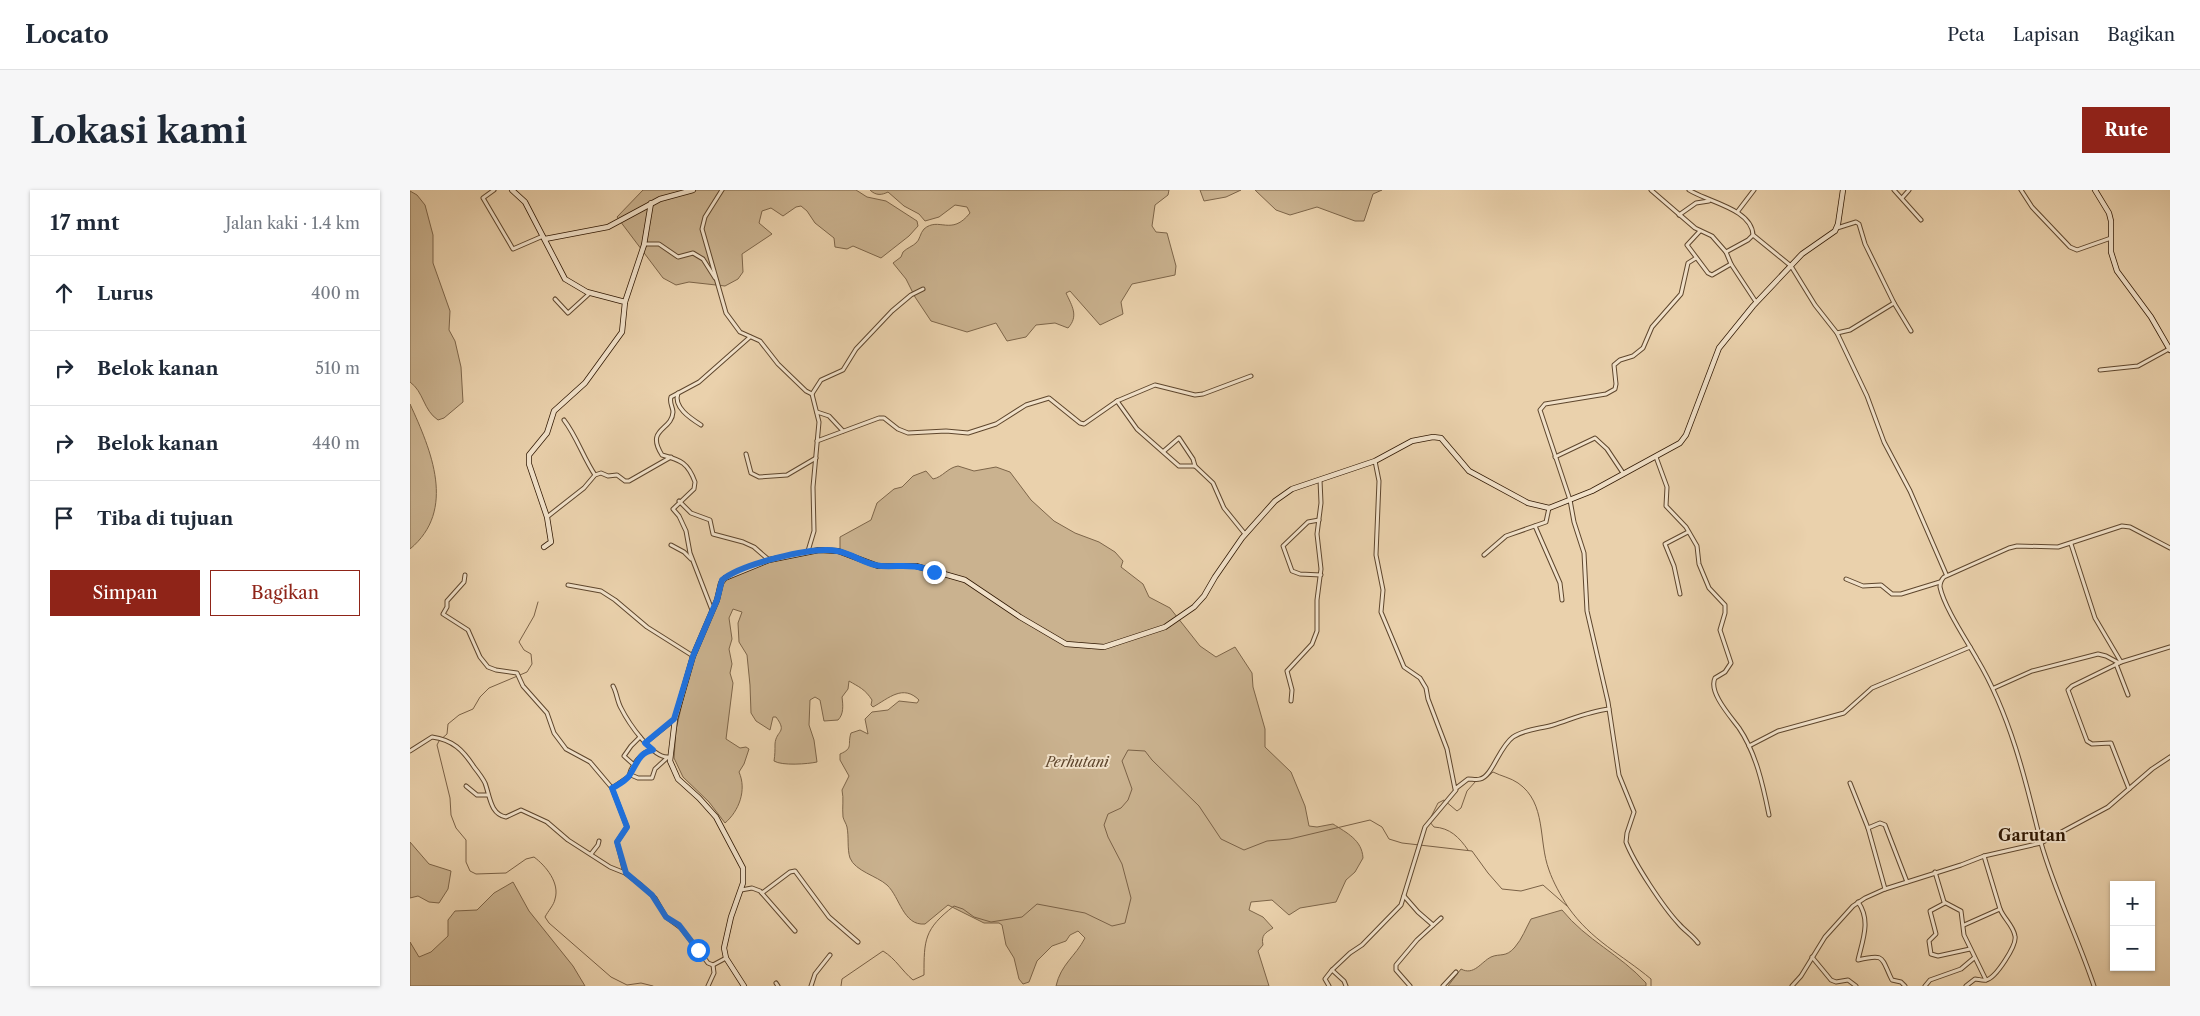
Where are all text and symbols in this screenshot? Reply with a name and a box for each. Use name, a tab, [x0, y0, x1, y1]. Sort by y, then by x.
text: Locato	[25, 20, 109, 49]
text: Peta	[1947, 24, 1985, 46]
text: Lapisan	[2013, 24, 2079, 46]
text: Bagikan	[2107, 24, 2175, 46]
button: Rute	[2082, 107, 2170, 153]
text: Lokasi kami	[30, 109, 247, 152]
text: 17 mnt	[50, 210, 119, 235]
text: Jalan kaki · 1.4 km	[226, 213, 360, 233]
icon: ahead	[50, 279, 78, 307]
text: Lurus	[97, 282, 153, 305]
text: 400 m	[311, 283, 360, 303]
icon: right	[50, 354, 78, 382]
text: Belok kanan	[97, 357, 219, 380]
text: 510 m	[315, 358, 360, 378]
icon: right	[50, 429, 78, 457]
text: Belok kanan	[97, 432, 219, 455]
text: 440 m	[312, 433, 360, 453]
icon: arrive	[50, 504, 78, 532]
text: Tiba di tujuan	[97, 507, 233, 530]
route end	[923, 561, 946, 584]
button: Simpan	[50, 570, 200, 616]
button: Bagikan	[210, 570, 360, 616]
park label: Perhutani	[1044, 753, 1110, 771]
district label: Garutan	[1998, 825, 2066, 845]
map controls	[2110, 881, 2155, 971]
button: +	[2110, 881, 2155, 926]
button: −	[2110, 926, 2155, 971]
route start	[687, 939, 710, 962]

